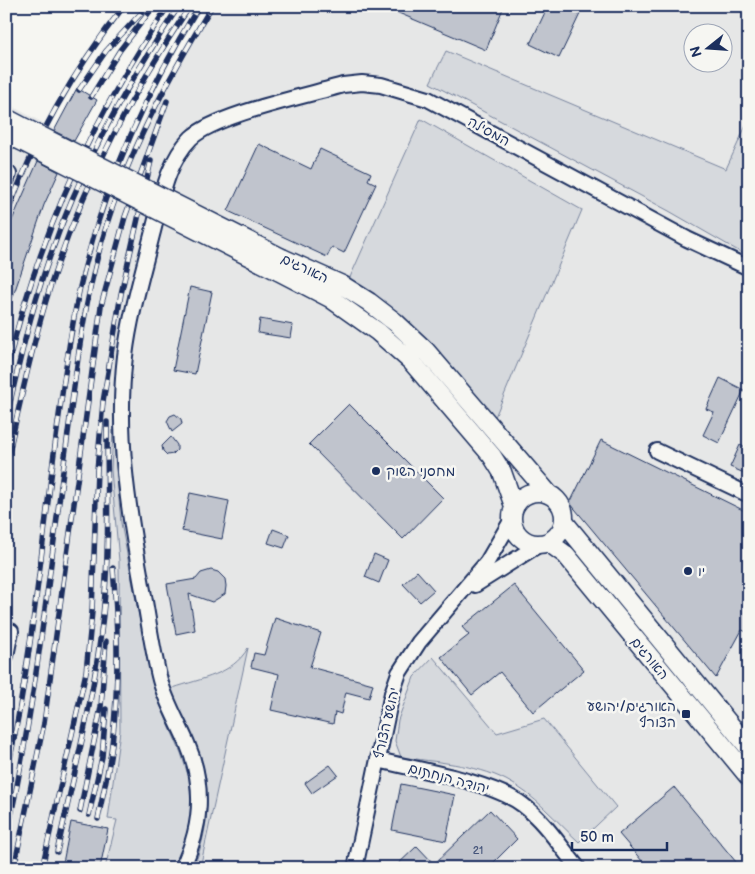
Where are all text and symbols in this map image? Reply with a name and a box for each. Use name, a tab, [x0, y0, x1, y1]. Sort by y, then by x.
north arrow	[682, 22, 732, 72]
text: N	[686, 44, 706, 59]
street label: המסילה	[465, 113, 513, 150]
street label: האורגים	[278, 250, 331, 287]
place label: מחסני השוק	[386, 463, 455, 480]
marker: מחסני השוק	[370, 465, 382, 477]
place label: יו	[698, 563, 705, 580]
marker: יו	[682, 565, 694, 577]
street label: האורגים	[627, 634, 672, 683]
street label: יהושע הצורף	[370, 686, 403, 761]
place label: האורגים/יהושע הצורף	[587, 698, 676, 731]
marker: האורגים/יהושע הצורף	[680, 708, 692, 720]
street label: יהודה הנחתום	[407, 760, 491, 797]
scale bar	[572, 819, 668, 851]
text: 50 m	[580, 828, 614, 847]
house number: 21	[473, 844, 483, 857]

